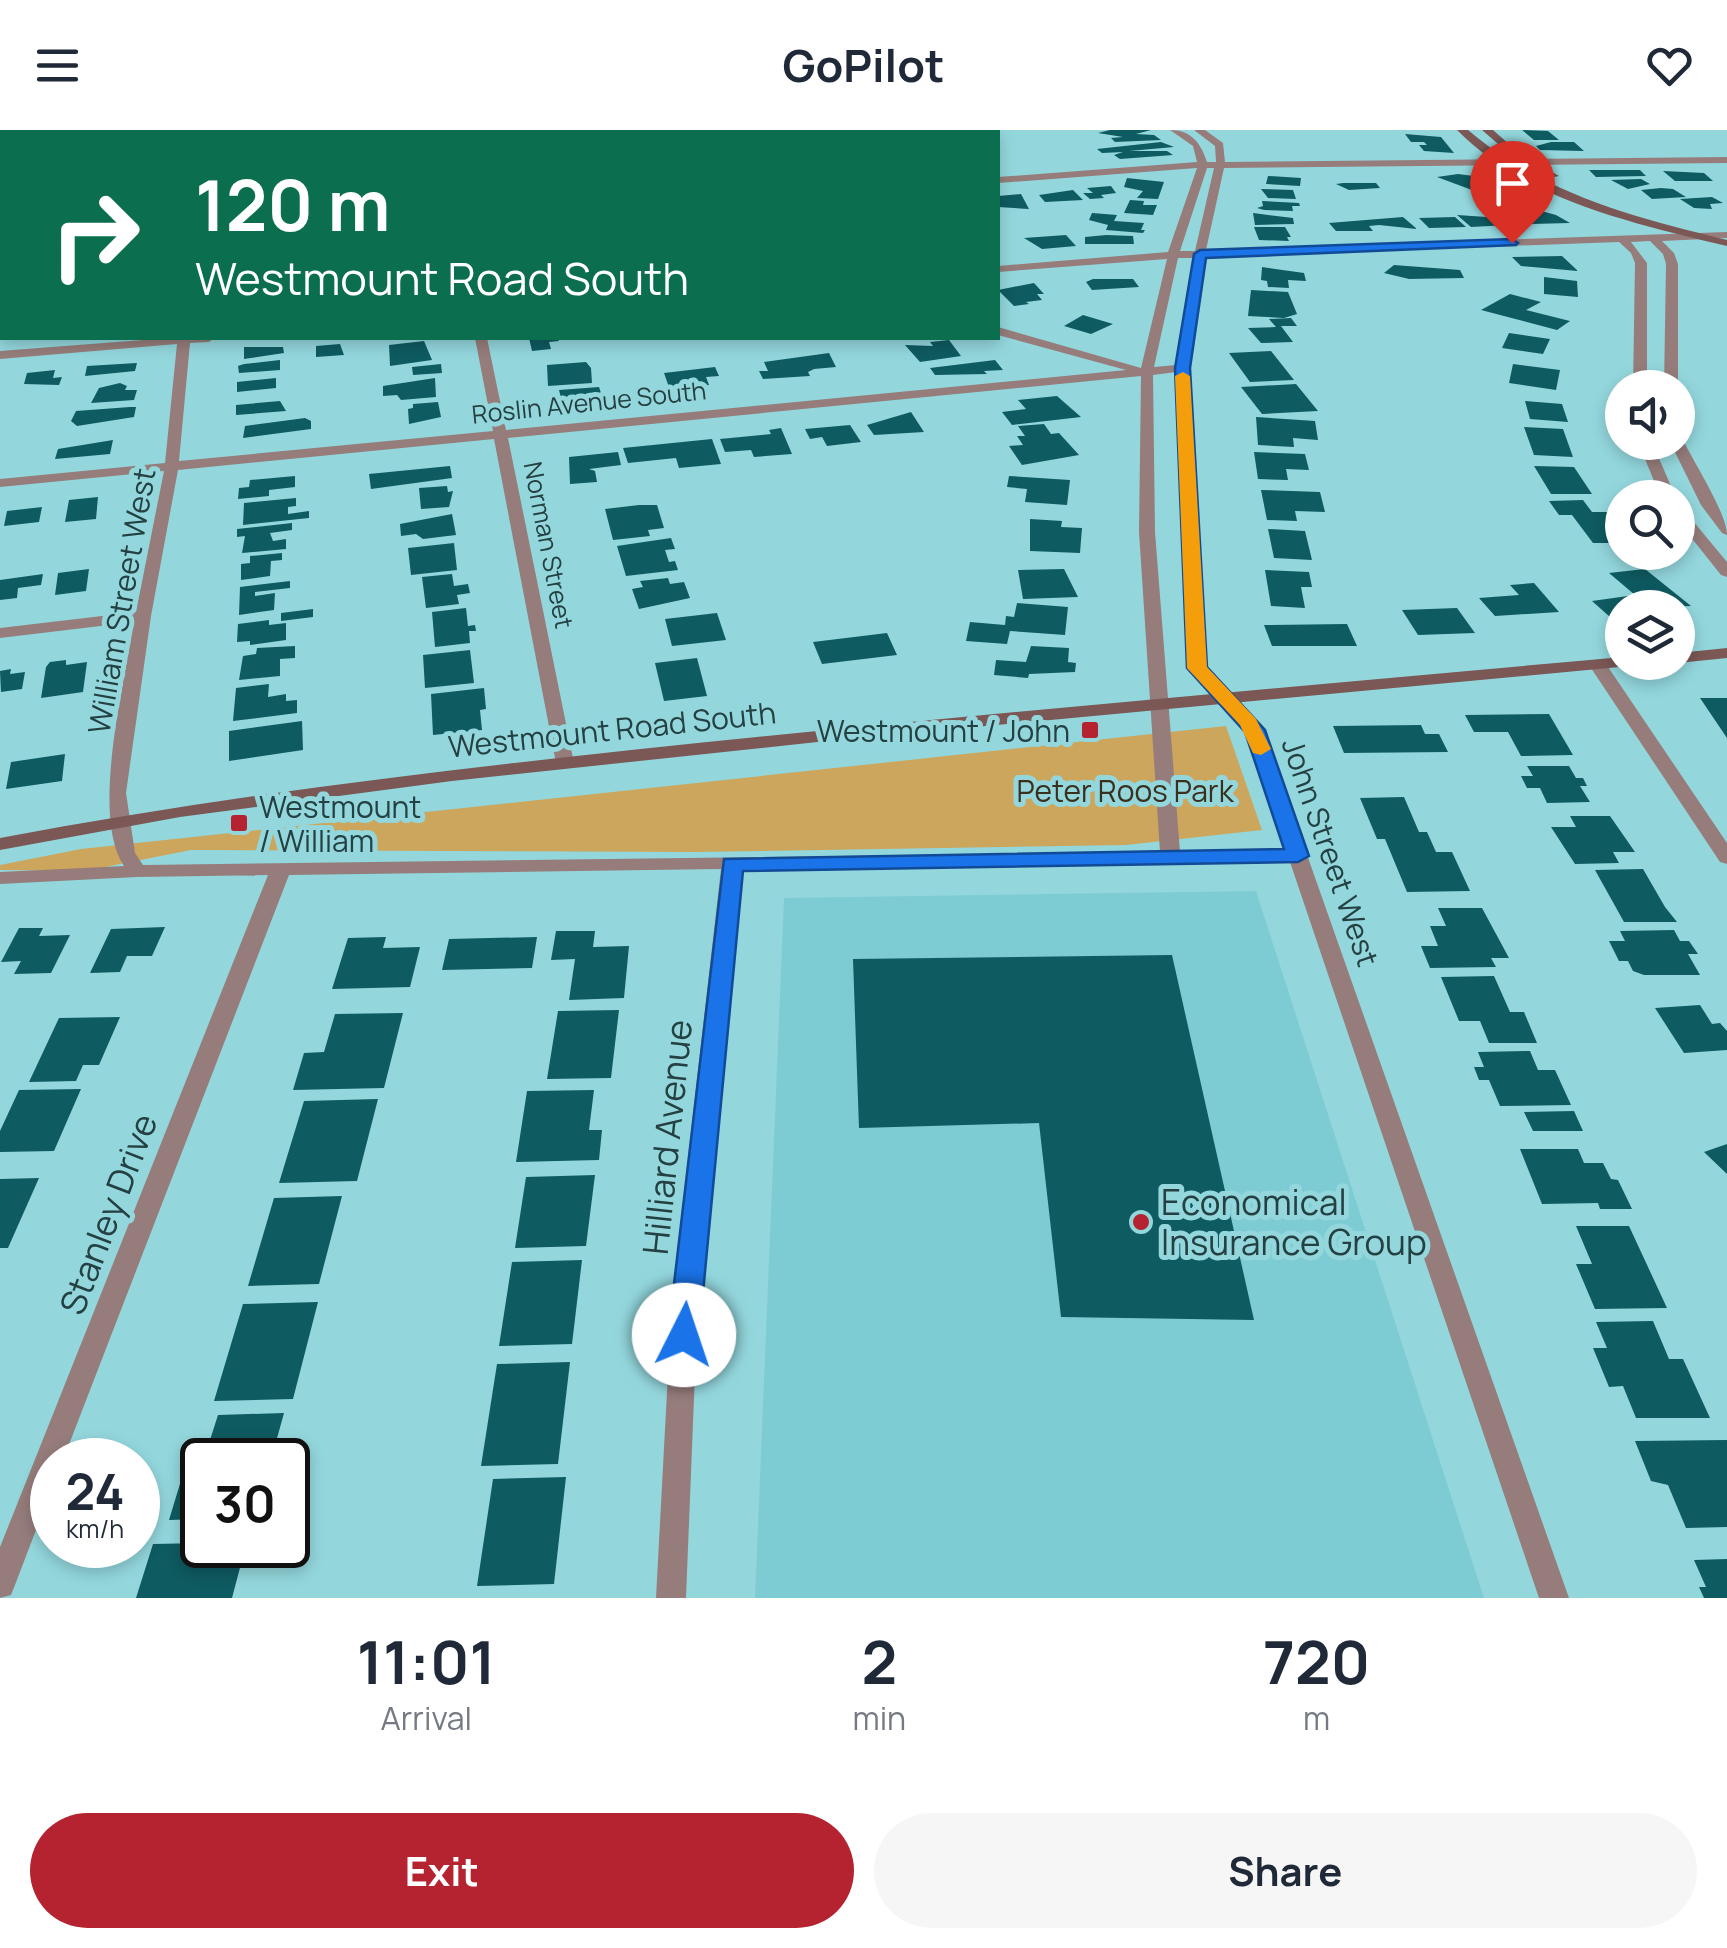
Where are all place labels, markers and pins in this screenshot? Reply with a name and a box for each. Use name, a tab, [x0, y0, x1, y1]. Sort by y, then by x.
pin	[1470, 141, 1555, 244]
place label: Westmount / John	[817, 710, 1070, 751]
marker: Westmount / John	[1079, 719, 1101, 741]
place label: Westmount / William	[259, 786, 421, 861]
marker: Westmount / William	[228, 812, 250, 834]
place label: Economical Insurance Group	[1161, 1178, 1427, 1266]
marker: Economical Insurance Group	[1130, 1211, 1152, 1233]

